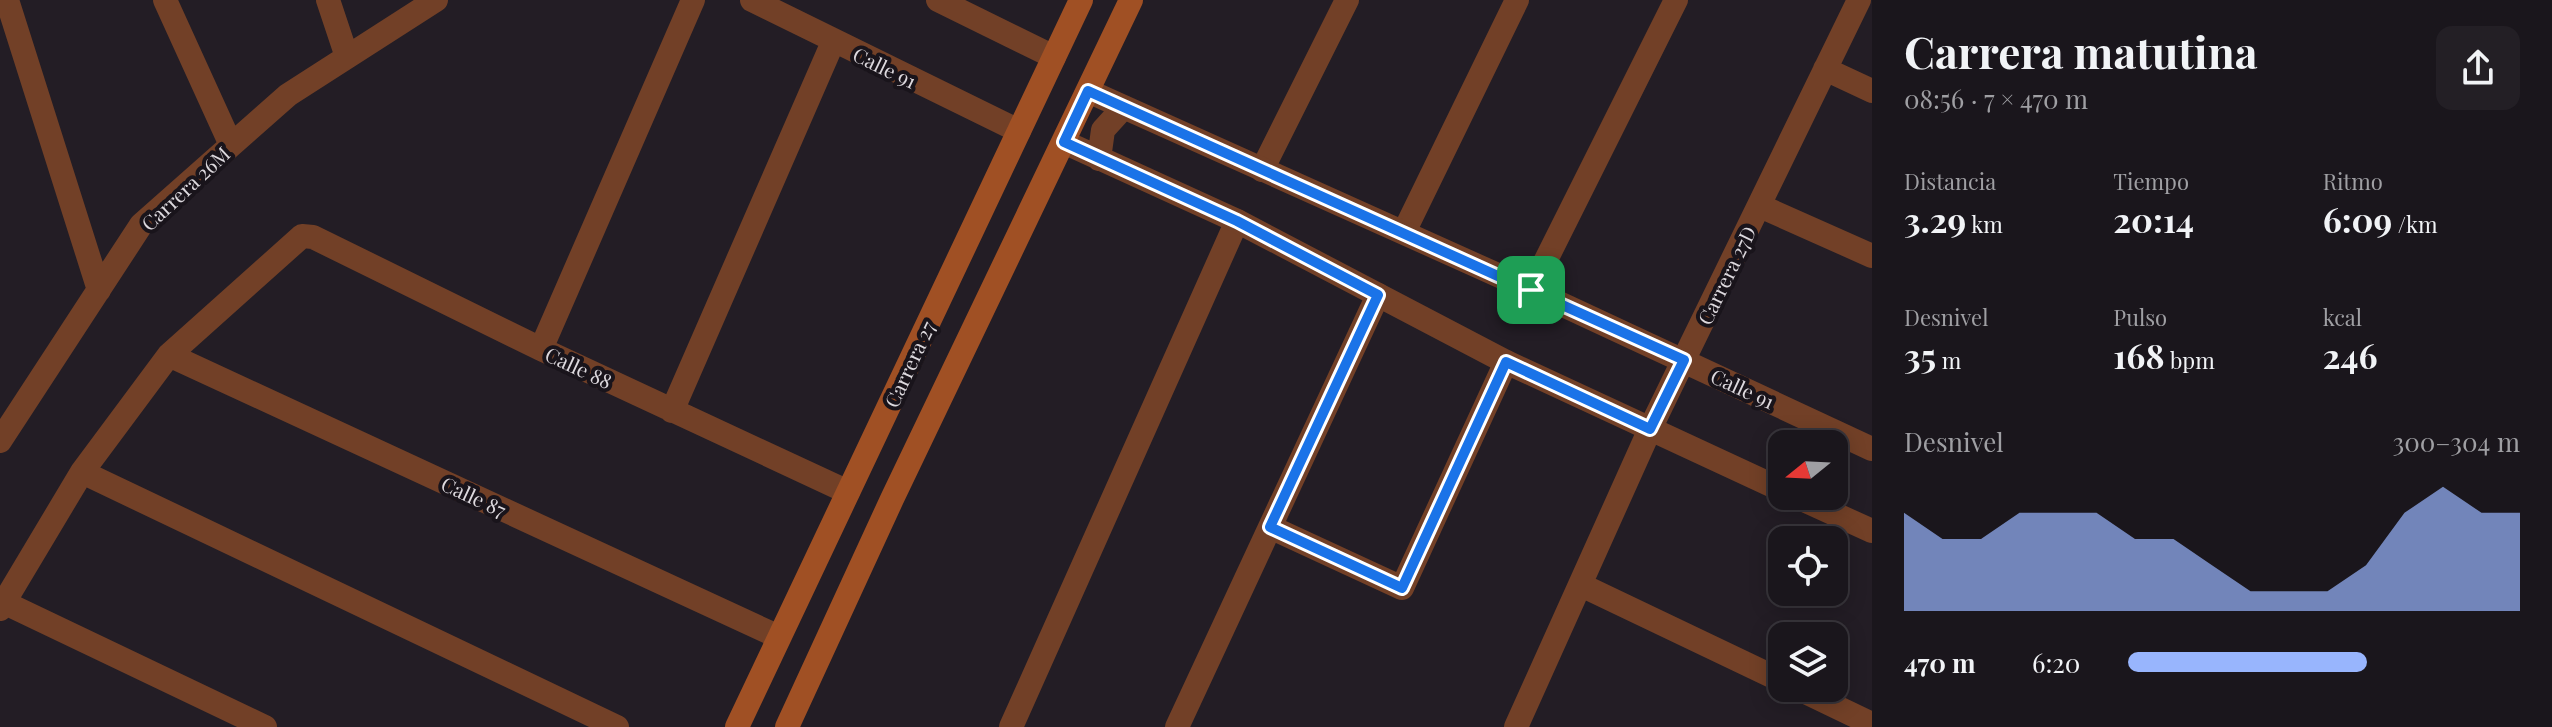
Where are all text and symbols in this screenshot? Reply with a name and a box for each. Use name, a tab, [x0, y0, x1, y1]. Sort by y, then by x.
text: Carrera matutina	[1904, 21, 2258, 80]
button: share	[2436, 26, 2520, 110]
street label: Calle 91	[849, 40, 921, 94]
text: 08:56 · 7 × 470 m	[1904, 81, 2088, 116]
street label: Carrera 26M	[135, 140, 235, 236]
text: Distancia	[1904, 166, 1996, 196]
text: Tiempo	[2113, 166, 2189, 196]
text: Ritmo	[2323, 166, 2383, 196]
text: 3.29	[1904, 196, 1966, 242]
text: 20:14	[2113, 196, 2194, 242]
text: 6:09	[2323, 196, 2392, 242]
text: km	[1966, 209, 2003, 239]
text: /km	[2392, 209, 2438, 239]
street label: Carrera 27D	[1690, 221, 1762, 329]
pin	[1497, 256, 1565, 324]
icon: arrive	[1509, 268, 1553, 312]
text: Desnivel	[1904, 302, 1988, 332]
text: Pulso	[2113, 302, 2167, 332]
text: kcal	[2323, 302, 2362, 332]
street label: Carrera 27	[877, 316, 941, 412]
text: 35	[1904, 332, 1936, 378]
text: 168	[2113, 332, 2165, 378]
text: 246	[2323, 332, 2377, 378]
street label: Calle 88	[541, 340, 617, 394]
text: m	[1936, 345, 1961, 375]
text: bpm	[2165, 345, 2215, 375]
street label: Calle 91	[1707, 361, 1779, 415]
text: Desnivel	[1904, 424, 2004, 459]
text: 300–304 m	[2392, 424, 2520, 459]
north arrow	[1768, 430, 1848, 510]
map controls	[1768, 430, 1848, 702]
street label: Calle 87	[437, 469, 511, 523]
button: locate	[1768, 526, 1848, 606]
button: layers	[1768, 622, 1848, 702]
text: 470 m	[1904, 645, 1976, 680]
text: 6:20	[2032, 645, 2080, 680]

